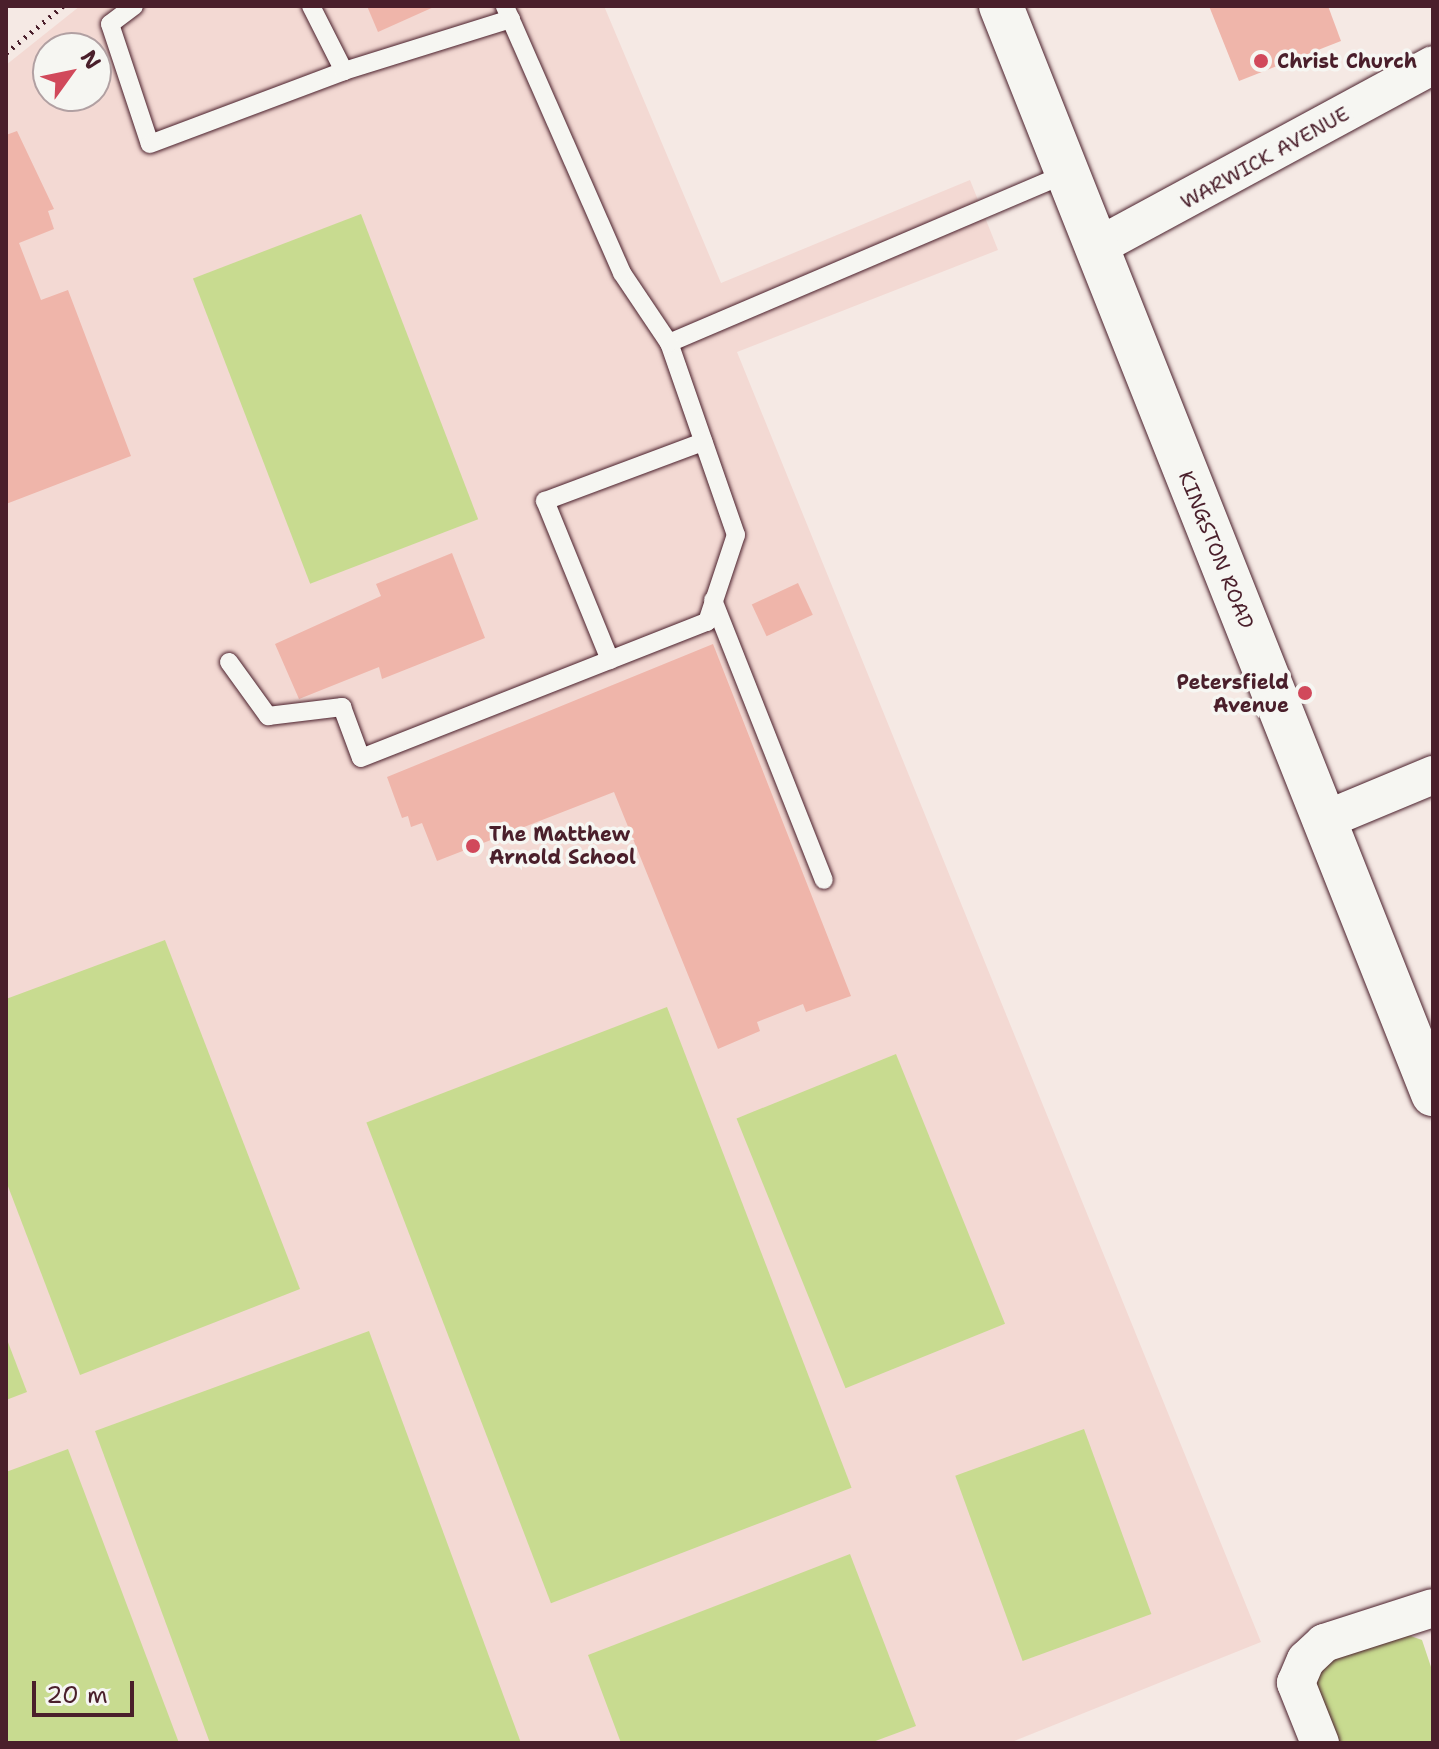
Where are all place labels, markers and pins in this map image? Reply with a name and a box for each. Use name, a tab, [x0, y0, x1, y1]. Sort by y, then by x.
place label: Christ Church	[1277, 49, 1417, 73]
marker: Christ Church	[1252, 52, 1270, 70]
place label: Petersfield Avenue	[1177, 670, 1289, 717]
marker: Petersfield Avenue	[1296, 684, 1314, 702]
place label: The Matthew Arnold School	[489, 822, 636, 869]
marker: The Matthew Arnold School	[464, 837, 482, 855]

